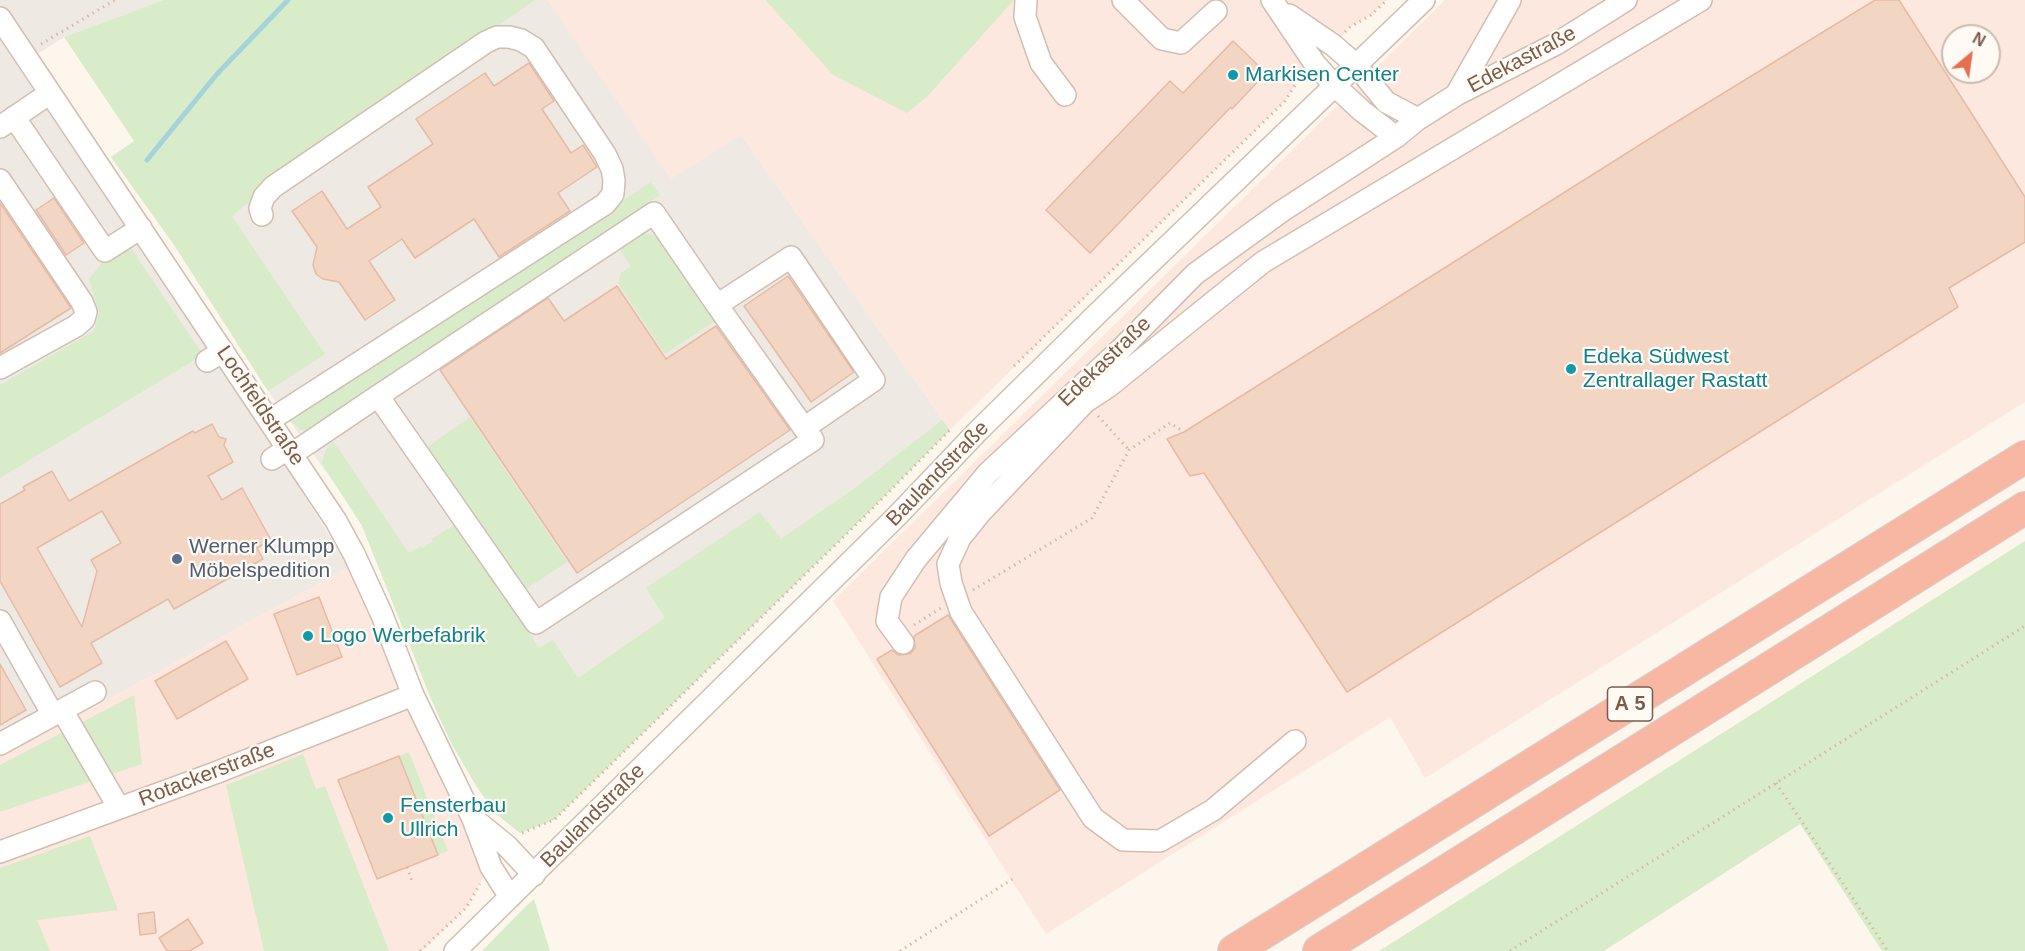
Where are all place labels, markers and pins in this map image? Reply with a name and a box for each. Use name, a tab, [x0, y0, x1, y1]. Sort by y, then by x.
place label: Markisen Center	[1245, 62, 1399, 88]
marker: Markisen Center	[1226, 68, 1240, 82]
place label: Edeka Südwest Zentrallager Rastatt	[1583, 344, 1767, 394]
marker: Edeka Südwest Zentrallager Rastatt	[1564, 362, 1578, 376]
place label: Werner Klumpp Möbelspedition	[189, 534, 335, 584]
marker: Werner Klumpp Möbelspedition	[170, 552, 184, 566]
place label: Logo Werbefabrik	[320, 623, 485, 649]
marker: Logo Werbefabrik	[301, 629, 315, 643]
place label: Fensterbau Ullrich	[400, 793, 506, 843]
marker: Fensterbau Ullrich	[381, 811, 395, 825]

